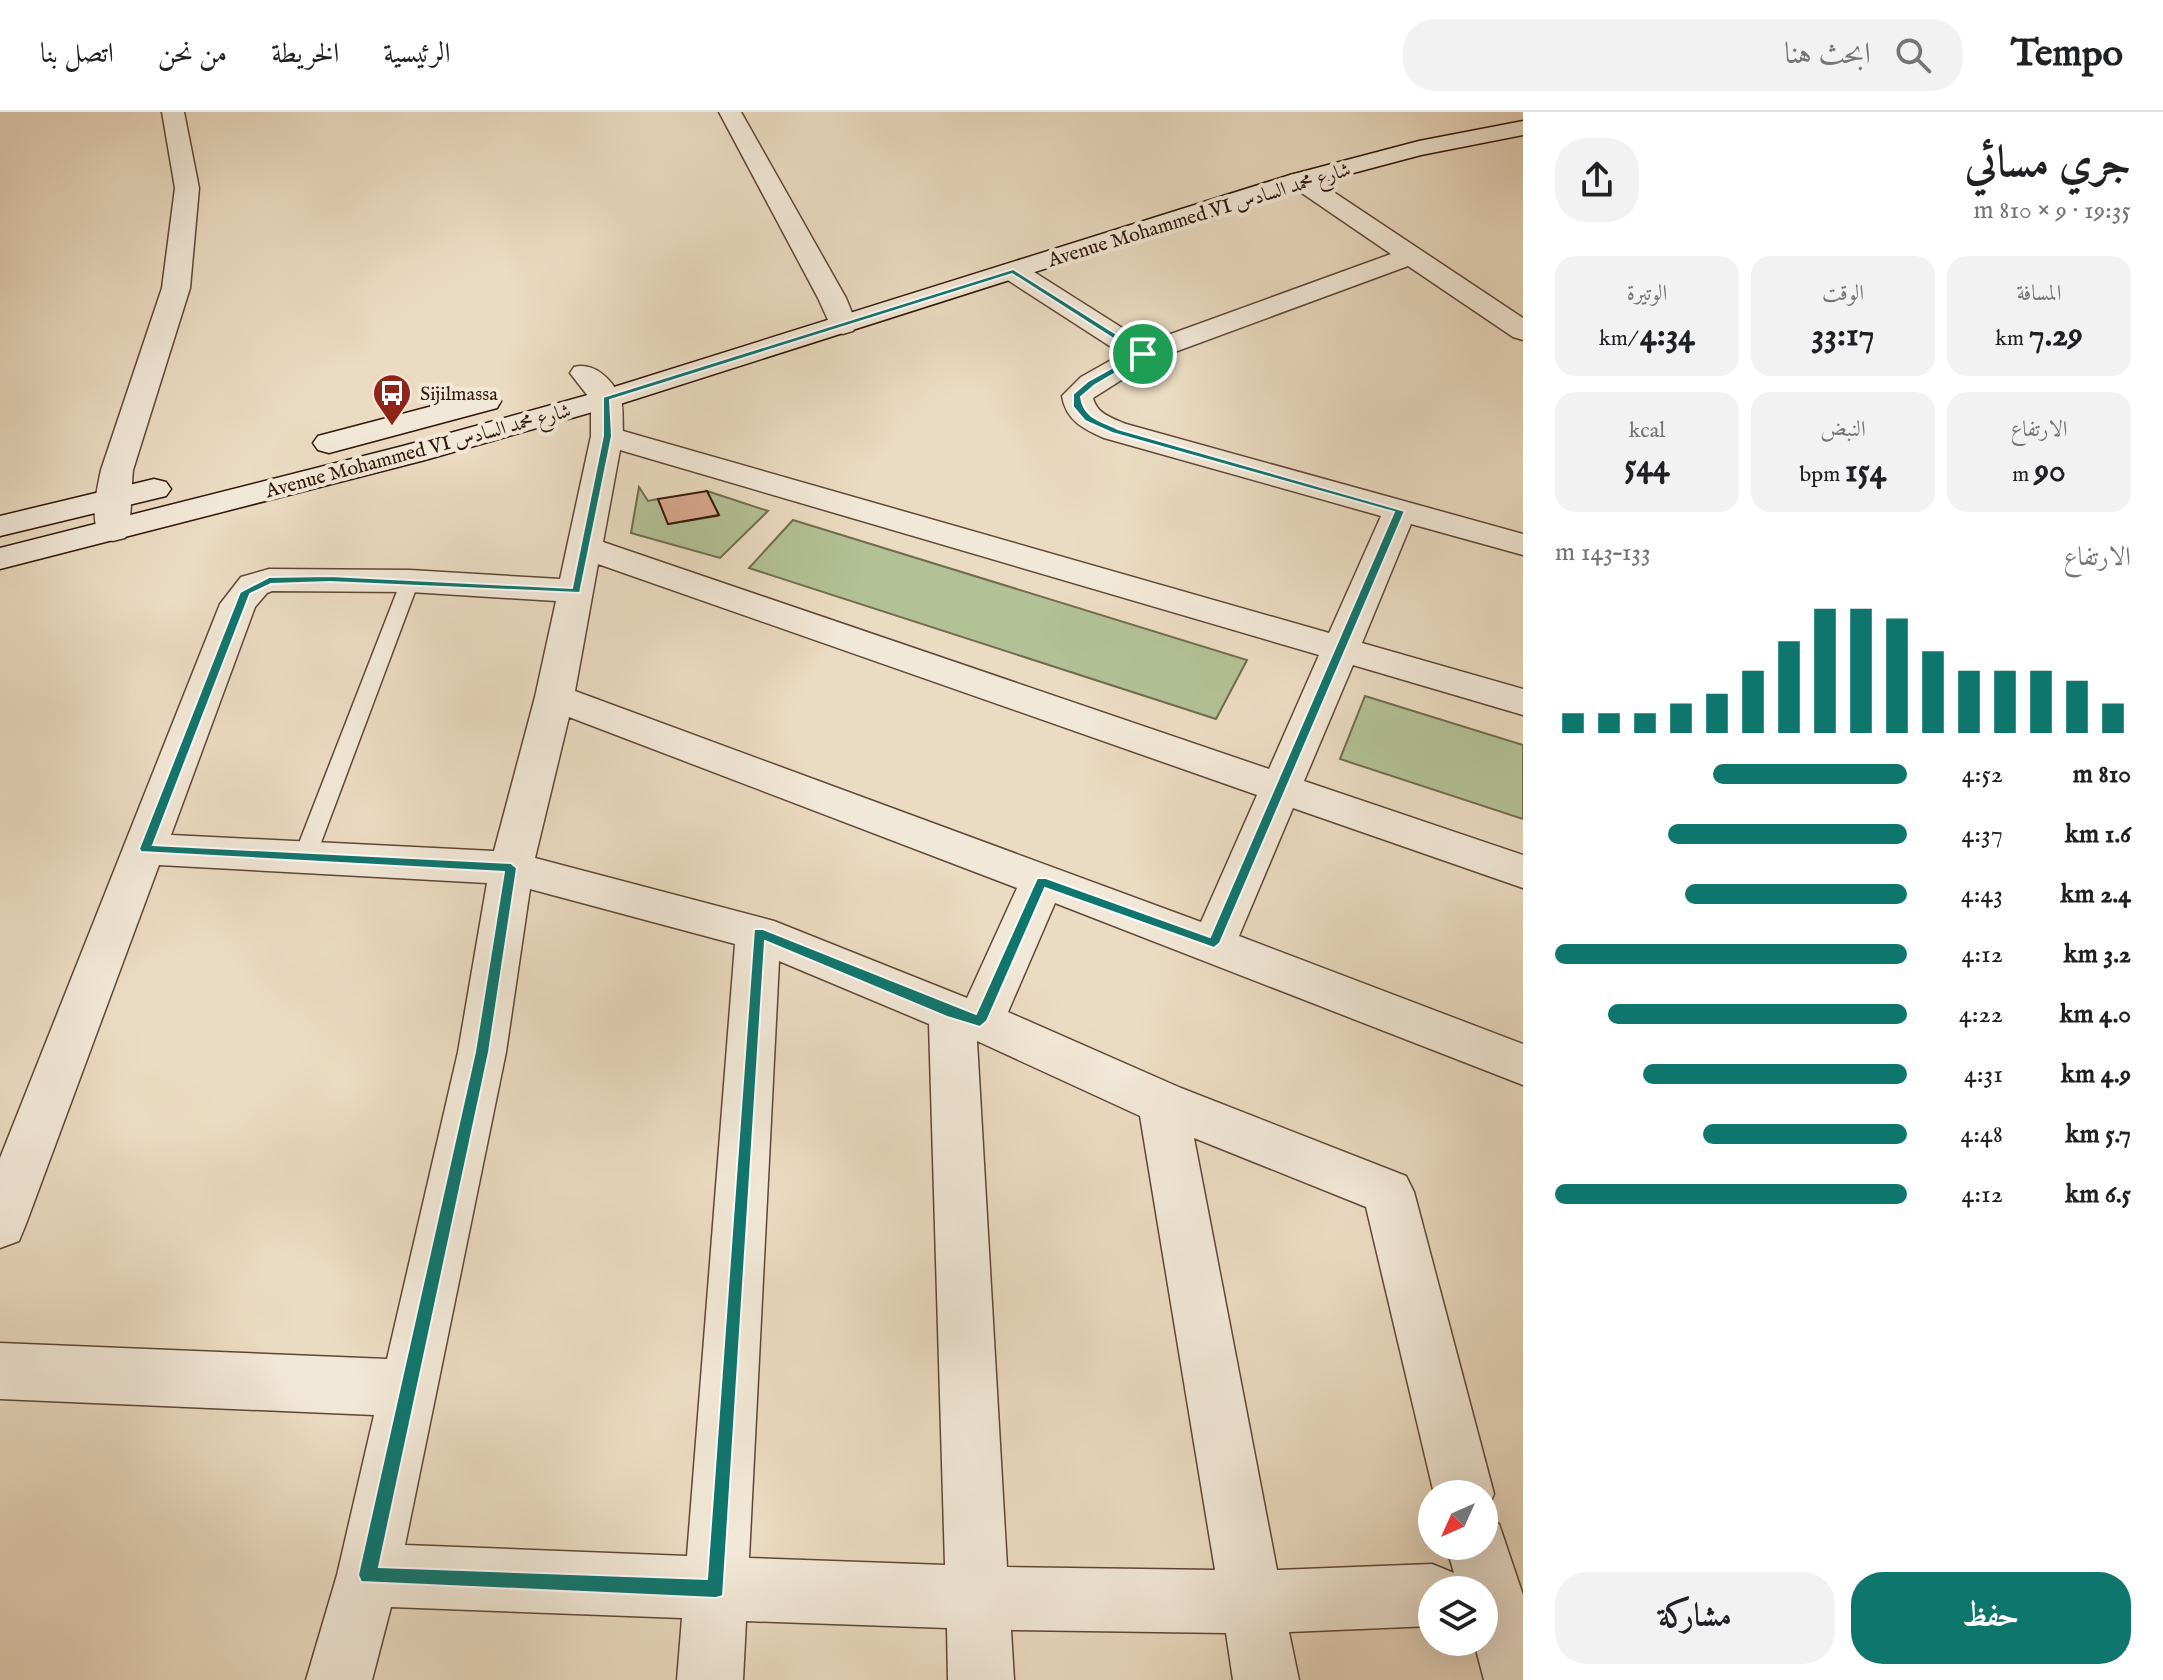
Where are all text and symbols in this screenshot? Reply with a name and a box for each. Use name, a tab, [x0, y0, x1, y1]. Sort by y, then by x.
search box	[1403, 19, 1963, 91]
text: Tempo	[2011, 31, 2123, 79]
icon: search	[1891, 33, 1935, 77]
text: ابحث هنا	[1784, 36, 1871, 74]
text: اتصل بنا	[40, 37, 114, 72]
text: من نحن	[158, 37, 227, 72]
text: الخريطة	[271, 37, 339, 72]
text: الرئيسية	[383, 37, 451, 72]
text: جري مسائي	[1965, 136, 2131, 192]
button: share	[1555, 138, 1639, 222]
street label: Avenue Mohammed VI شارع محمد السادس	[1044, 157, 1355, 278]
text: 19:35 · 9 × 810 m	[1973, 194, 2131, 227]
text: الوتيرة	[1627, 280, 1667, 308]
text: الوقت	[1822, 280, 1864, 308]
text: المسافة	[2017, 280, 2061, 308]
text: 4:34	[1640, 314, 1695, 357]
text: 33:17	[1812, 314, 1874, 357]
text: 7.29	[2029, 314, 2083, 357]
pin	[1109, 320, 1177, 388]
text: /km	[1599, 325, 1640, 353]
text: km	[1995, 325, 2029, 353]
icon: arrive	[1121, 332, 1165, 376]
bus stop icon: Sijilmassa	[371, 372, 413, 427]
place label: Sijilmassa	[420, 382, 498, 407]
street label: Avenue Mohammed VI شارع محمد السادس	[262, 399, 575, 508]
text: النبض	[1820, 416, 1866, 444]
text: الارتفاع	[2010, 416, 2068, 444]
text: kcal	[1629, 417, 1665, 445]
text: 544	[1624, 445, 1670, 488]
text: 154	[1845, 450, 1886, 493]
text: 90	[2034, 450, 2066, 493]
text: bpm	[1800, 461, 1845, 489]
text: m	[2012, 461, 2034, 489]
text: 133–143 m	[1555, 536, 1651, 569]
text: الارتفاع	[2064, 541, 2131, 574]
text: 4:52	[1962, 758, 2003, 791]
text: 810 m	[2073, 758, 2131, 791]
text: 4:37	[1962, 818, 2003, 851]
text: 1.6 km	[2065, 818, 2131, 851]
text: 4:43	[1961, 878, 2003, 911]
text: 2.4 km	[2061, 878, 2131, 911]
text: 4:12	[1962, 938, 2003, 971]
text: 3.2 km	[2064, 938, 2131, 971]
text: 4:22	[1959, 998, 2003, 1031]
text: 4.0 km	[2060, 998, 2131, 1031]
text: 4:31	[1964, 1058, 2003, 1091]
text: 4.9 km	[2061, 1058, 2131, 1091]
text: 4:48	[1960, 1118, 2003, 1151]
text: 5.7 km	[2066, 1118, 2131, 1151]
text: 4:12	[1962, 1178, 2003, 1211]
text: 6.5 km	[2065, 1178, 2131, 1211]
north arrow	[1418, 1480, 1498, 1560]
map controls	[1418, 1480, 1498, 1656]
button: مشاركة	[1555, 1572, 1835, 1664]
button: حفظ	[1851, 1572, 2131, 1664]
button: layers	[1418, 1576, 1498, 1656]

